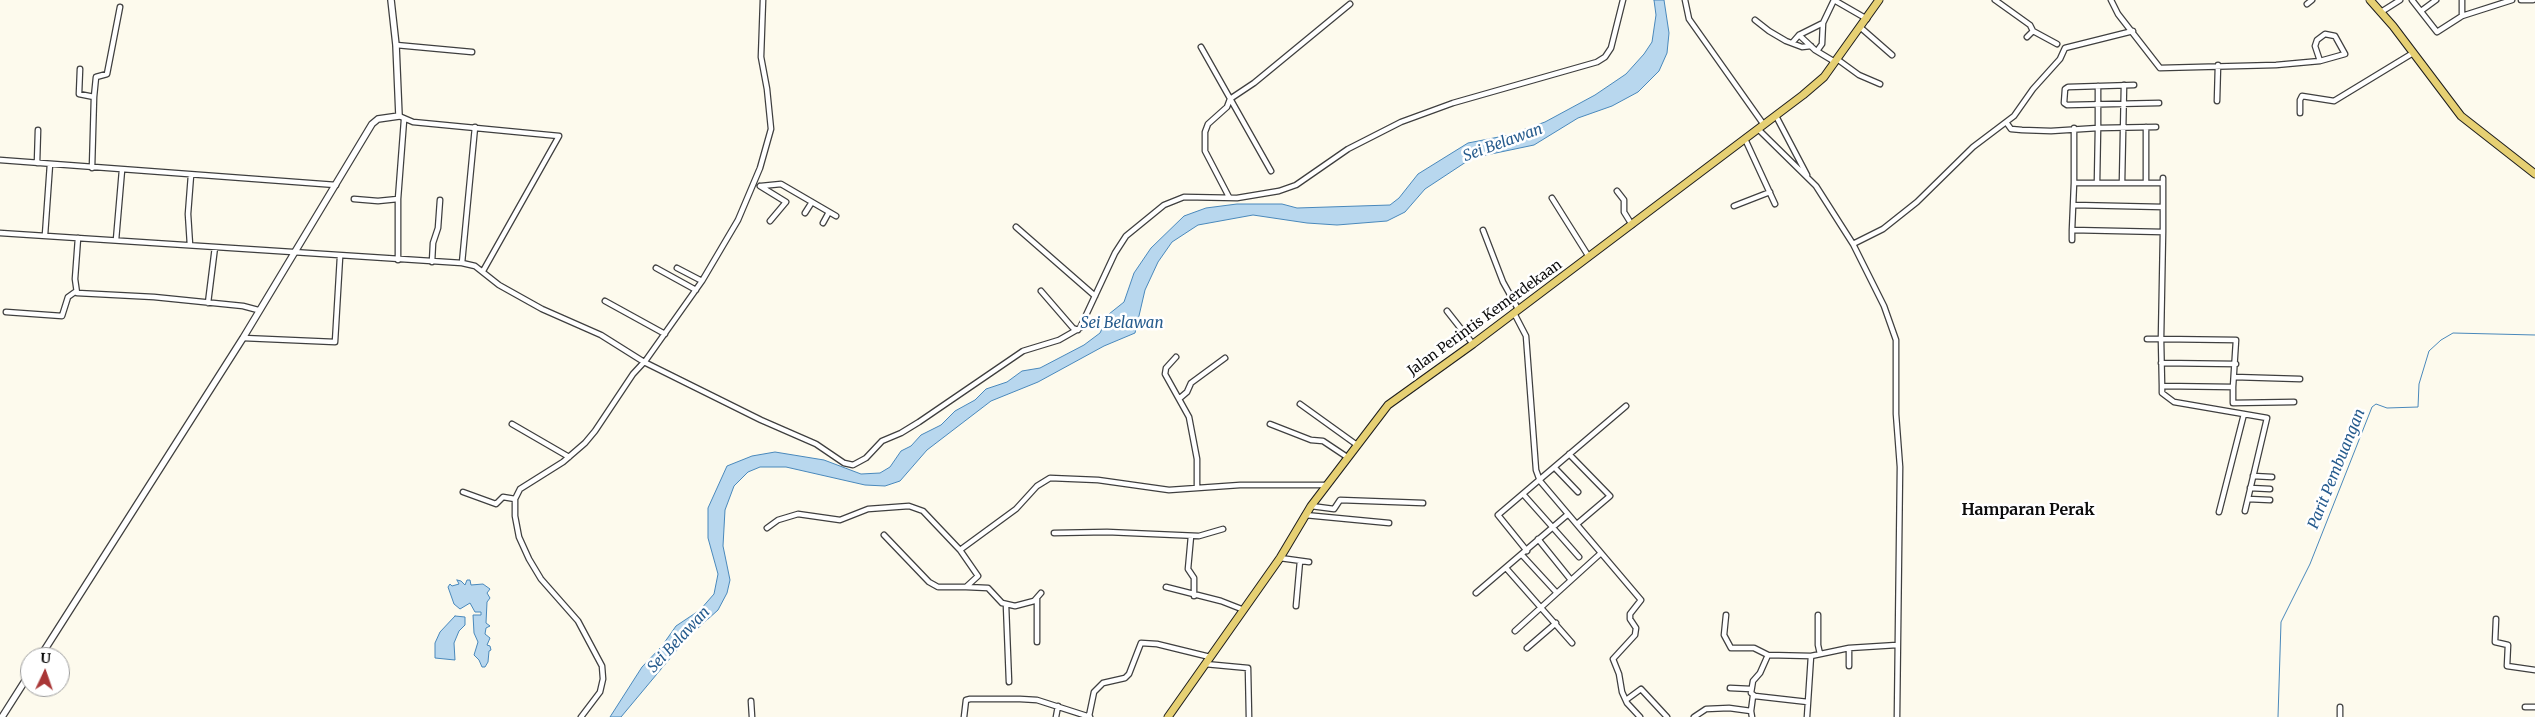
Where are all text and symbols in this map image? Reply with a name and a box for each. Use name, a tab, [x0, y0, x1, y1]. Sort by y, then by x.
water label: Sei Belawan	[1461, 120, 1545, 166]
street label: Jalan Perintis Kemerdekaan	[1405, 256, 1565, 380]
water label: Sei Belawan	[1080, 315, 1164, 333]
water label: Parit Pembuangan	[2305, 406, 2369, 532]
district label: Hamparan Perak	[1961, 500, 2095, 520]
water label: Sei Belawan	[644, 603, 714, 677]
north arrow	[20, 647, 70, 697]
text: U	[40, 649, 51, 667]

